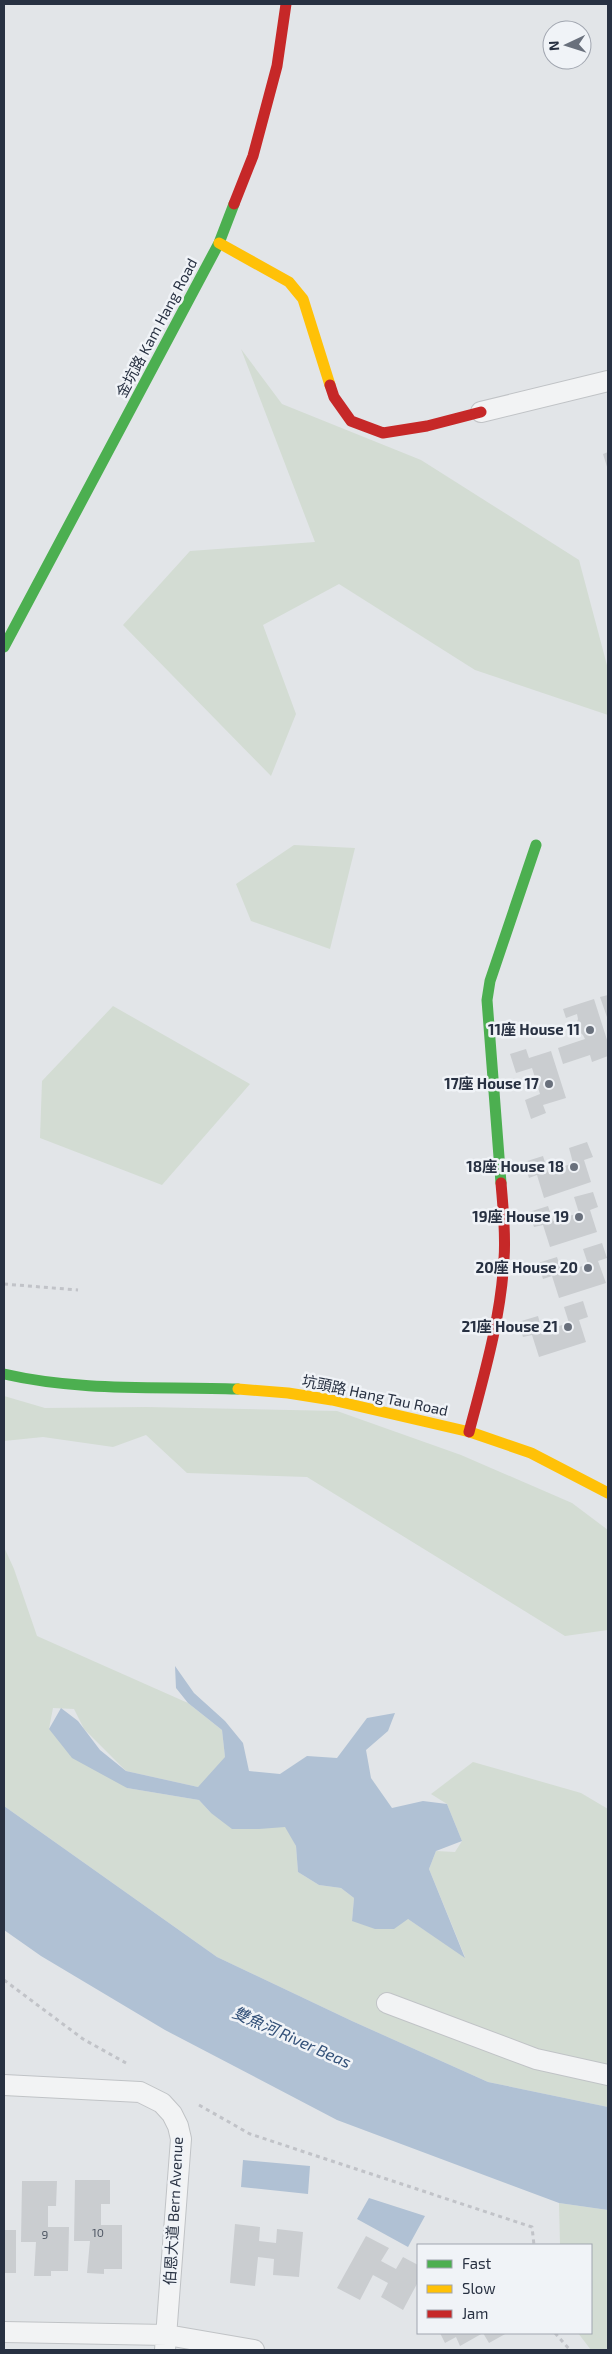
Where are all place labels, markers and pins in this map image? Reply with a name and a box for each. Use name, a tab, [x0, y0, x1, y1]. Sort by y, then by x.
place label: 11座 House 11	[488, 1020, 580, 1038]
marker: 11座 House 11	[584, 1024, 596, 1036]
place label: 17座 House 17	[444, 1074, 539, 1092]
marker: 17座 House 17	[543, 1078, 555, 1090]
place label: 18座 House 18	[466, 1157, 564, 1175]
marker: 18座 House 18	[568, 1161, 580, 1173]
place label: 19座 House 19	[472, 1207, 569, 1225]
marker: 19座 House 19	[573, 1211, 585, 1223]
place label: 20座 House 20	[476, 1258, 578, 1276]
marker: 20座 House 20	[582, 1262, 594, 1274]
place label: 21座 House 21	[462, 1317, 558, 1335]
marker: 21座 House 21	[562, 1321, 574, 1333]

